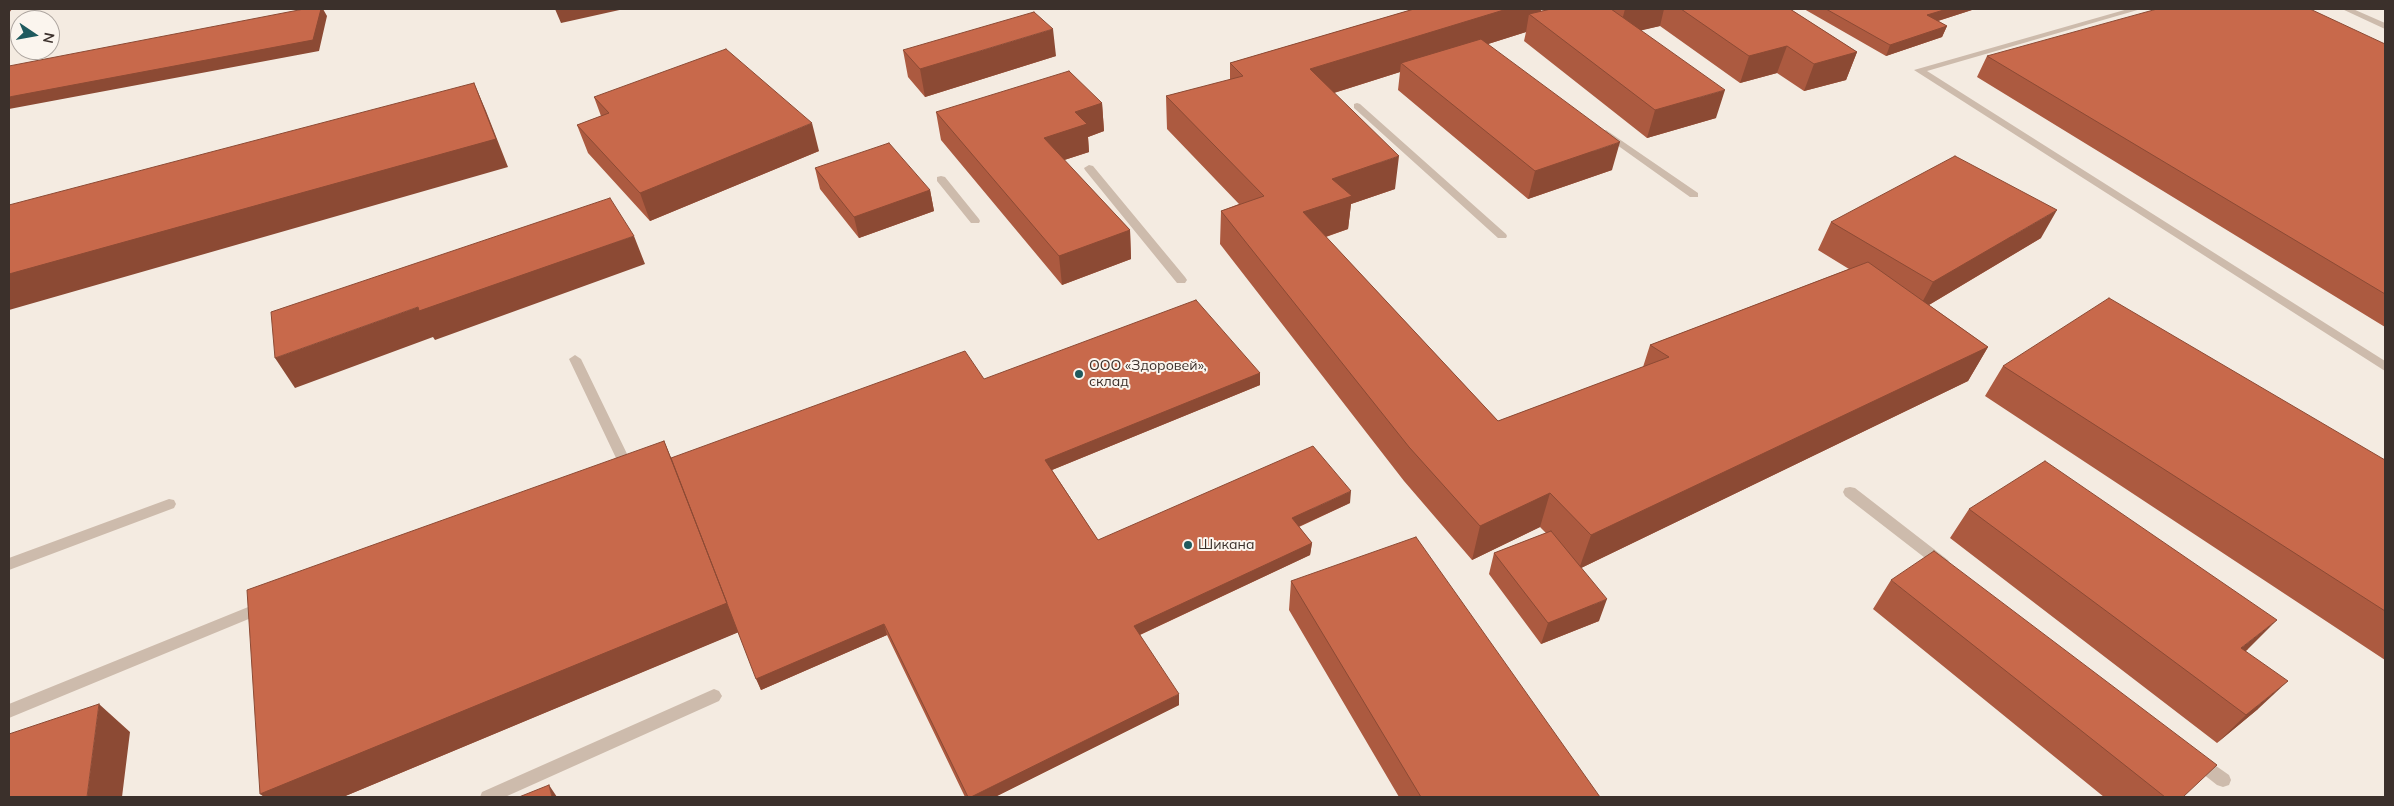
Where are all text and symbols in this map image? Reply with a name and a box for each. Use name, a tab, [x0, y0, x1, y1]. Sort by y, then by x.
north arrow	[10, 10, 60, 60]
text: N	[39, 31, 59, 45]
place label: ООО «Здоровей», склад	[1089, 358, 1207, 391]
marker: ООО «Здоровей», склад	[1073, 368, 1085, 380]
place label: Шикана	[1198, 537, 1254, 553]
marker: Шикана	[1182, 539, 1194, 551]

